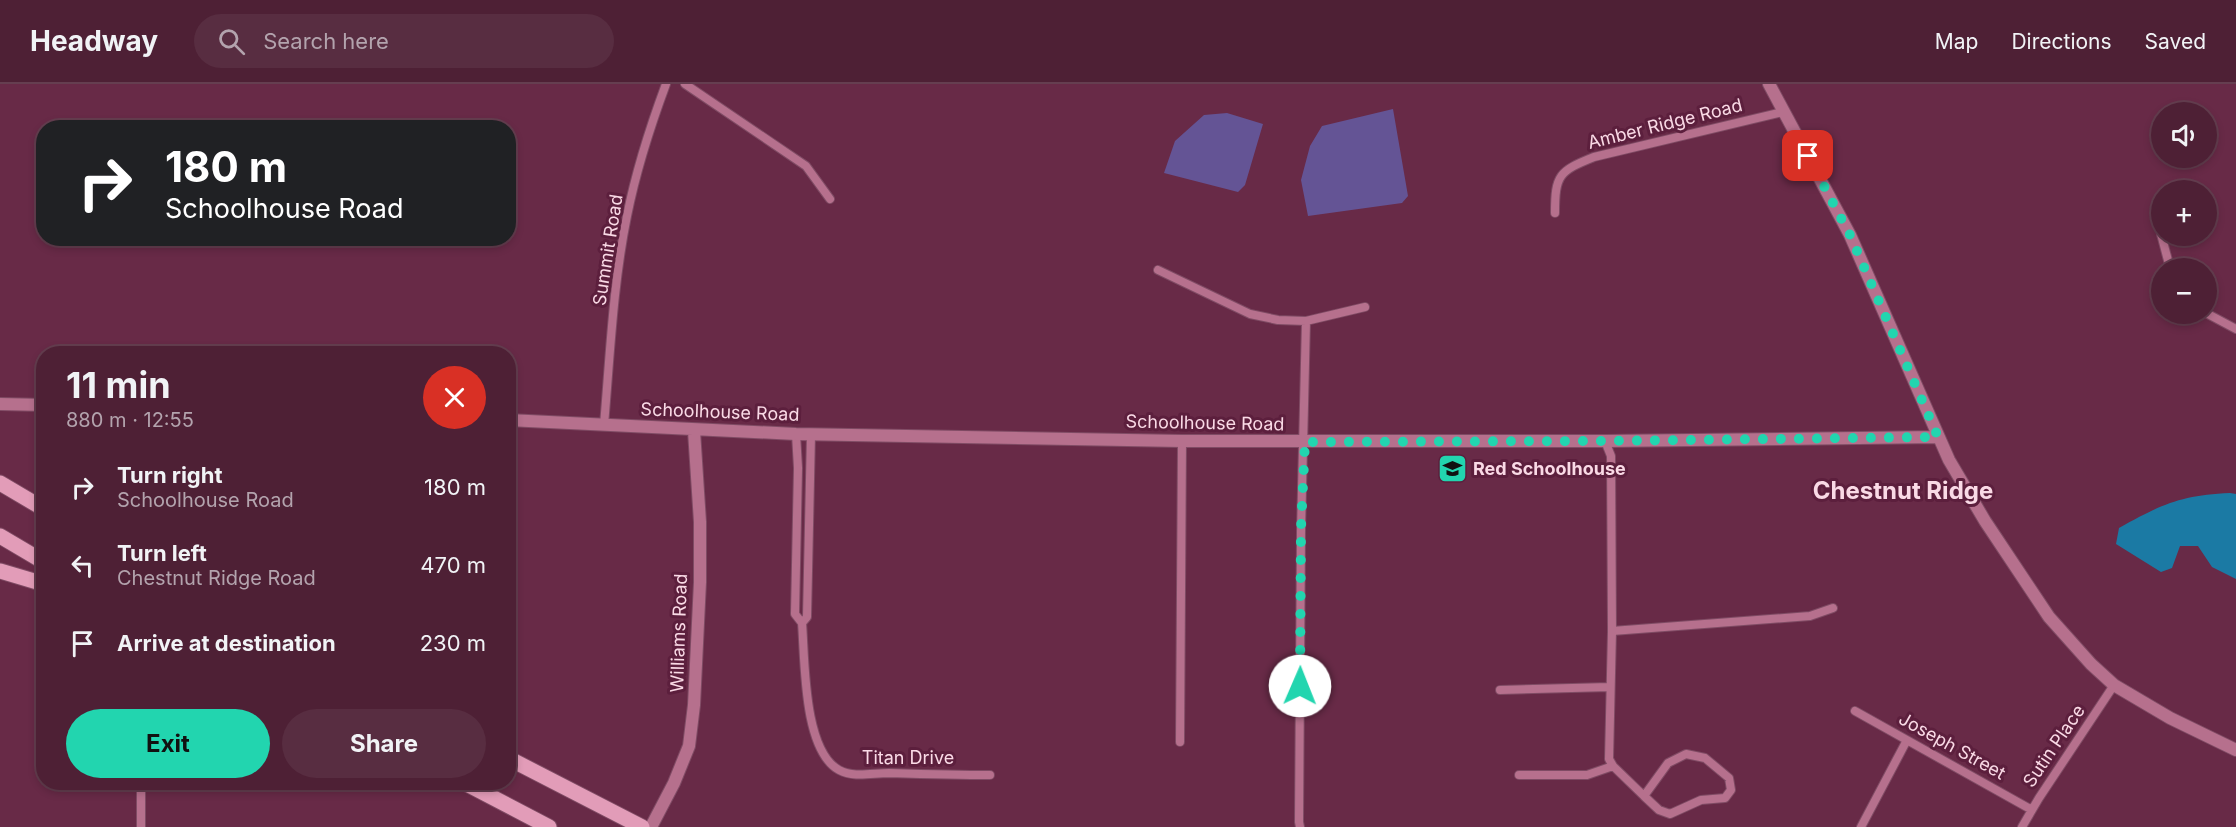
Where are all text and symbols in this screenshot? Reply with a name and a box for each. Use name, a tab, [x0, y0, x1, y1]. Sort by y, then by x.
search box	[194, 14, 614, 68]
text: Headway	[30, 24, 158, 58]
icon: search	[215, 25, 248, 58]
text: Search here	[263, 28, 389, 54]
text: Map	[1935, 29, 1978, 54]
text: Directions	[2011, 29, 2112, 54]
text: Saved	[2145, 29, 2206, 54]
street label: Amber Ridge Road	[1585, 94, 1744, 153]
map controls	[2151, 102, 2217, 324]
button: sound	[2151, 102, 2217, 168]
pin	[1782, 130, 1833, 181]
icon: arrive	[1791, 139, 1824, 172]
text: 180 m	[165, 141, 287, 192]
icon: right	[66, 144, 144, 222]
button: +	[2151, 180, 2217, 246]
text: Schoolhouse Road	[165, 192, 403, 225]
street label: Summit Road	[588, 193, 627, 307]
button: −	[2151, 258, 2217, 324]
text: 11 min	[66, 363, 171, 407]
button: close	[423, 366, 486, 429]
street label: Schoolhouse Road	[640, 398, 800, 425]
text: 880 m · 12:55	[66, 408, 194, 432]
street label: Schoolhouse Road	[1125, 411, 1285, 434]
school or university icon: Red Schoolhouse	[1436, 453, 1468, 485]
place label: Red Schoolhouse	[1473, 458, 1626, 479]
text: Turn right	[117, 462, 223, 488]
icon: right	[66, 471, 99, 504]
text: 180 m	[424, 474, 486, 500]
district label: Chestnut Ridge	[1813, 476, 1993, 505]
text: Schoolhouse Road	[117, 488, 294, 512]
text: Turn left	[117, 540, 207, 566]
icon: left	[66, 549, 99, 582]
text: 470 m	[420, 552, 486, 578]
text: Chestnut Ridge Road	[117, 566, 316, 590]
street label: Williams Road	[666, 573, 691, 693]
icon: arrive	[66, 627, 99, 660]
text: Arrive at destination	[117, 630, 336, 656]
text: 230 m	[420, 630, 486, 656]
position arrow	[1268, 654, 1332, 718]
street label: Sutin Place	[2018, 701, 2089, 791]
street label: Joseph Street	[1895, 708, 2009, 784]
button: Exit	[66, 709, 270, 778]
button: Share	[282, 709, 486, 778]
street label: Titan Drive	[862, 747, 954, 768]

